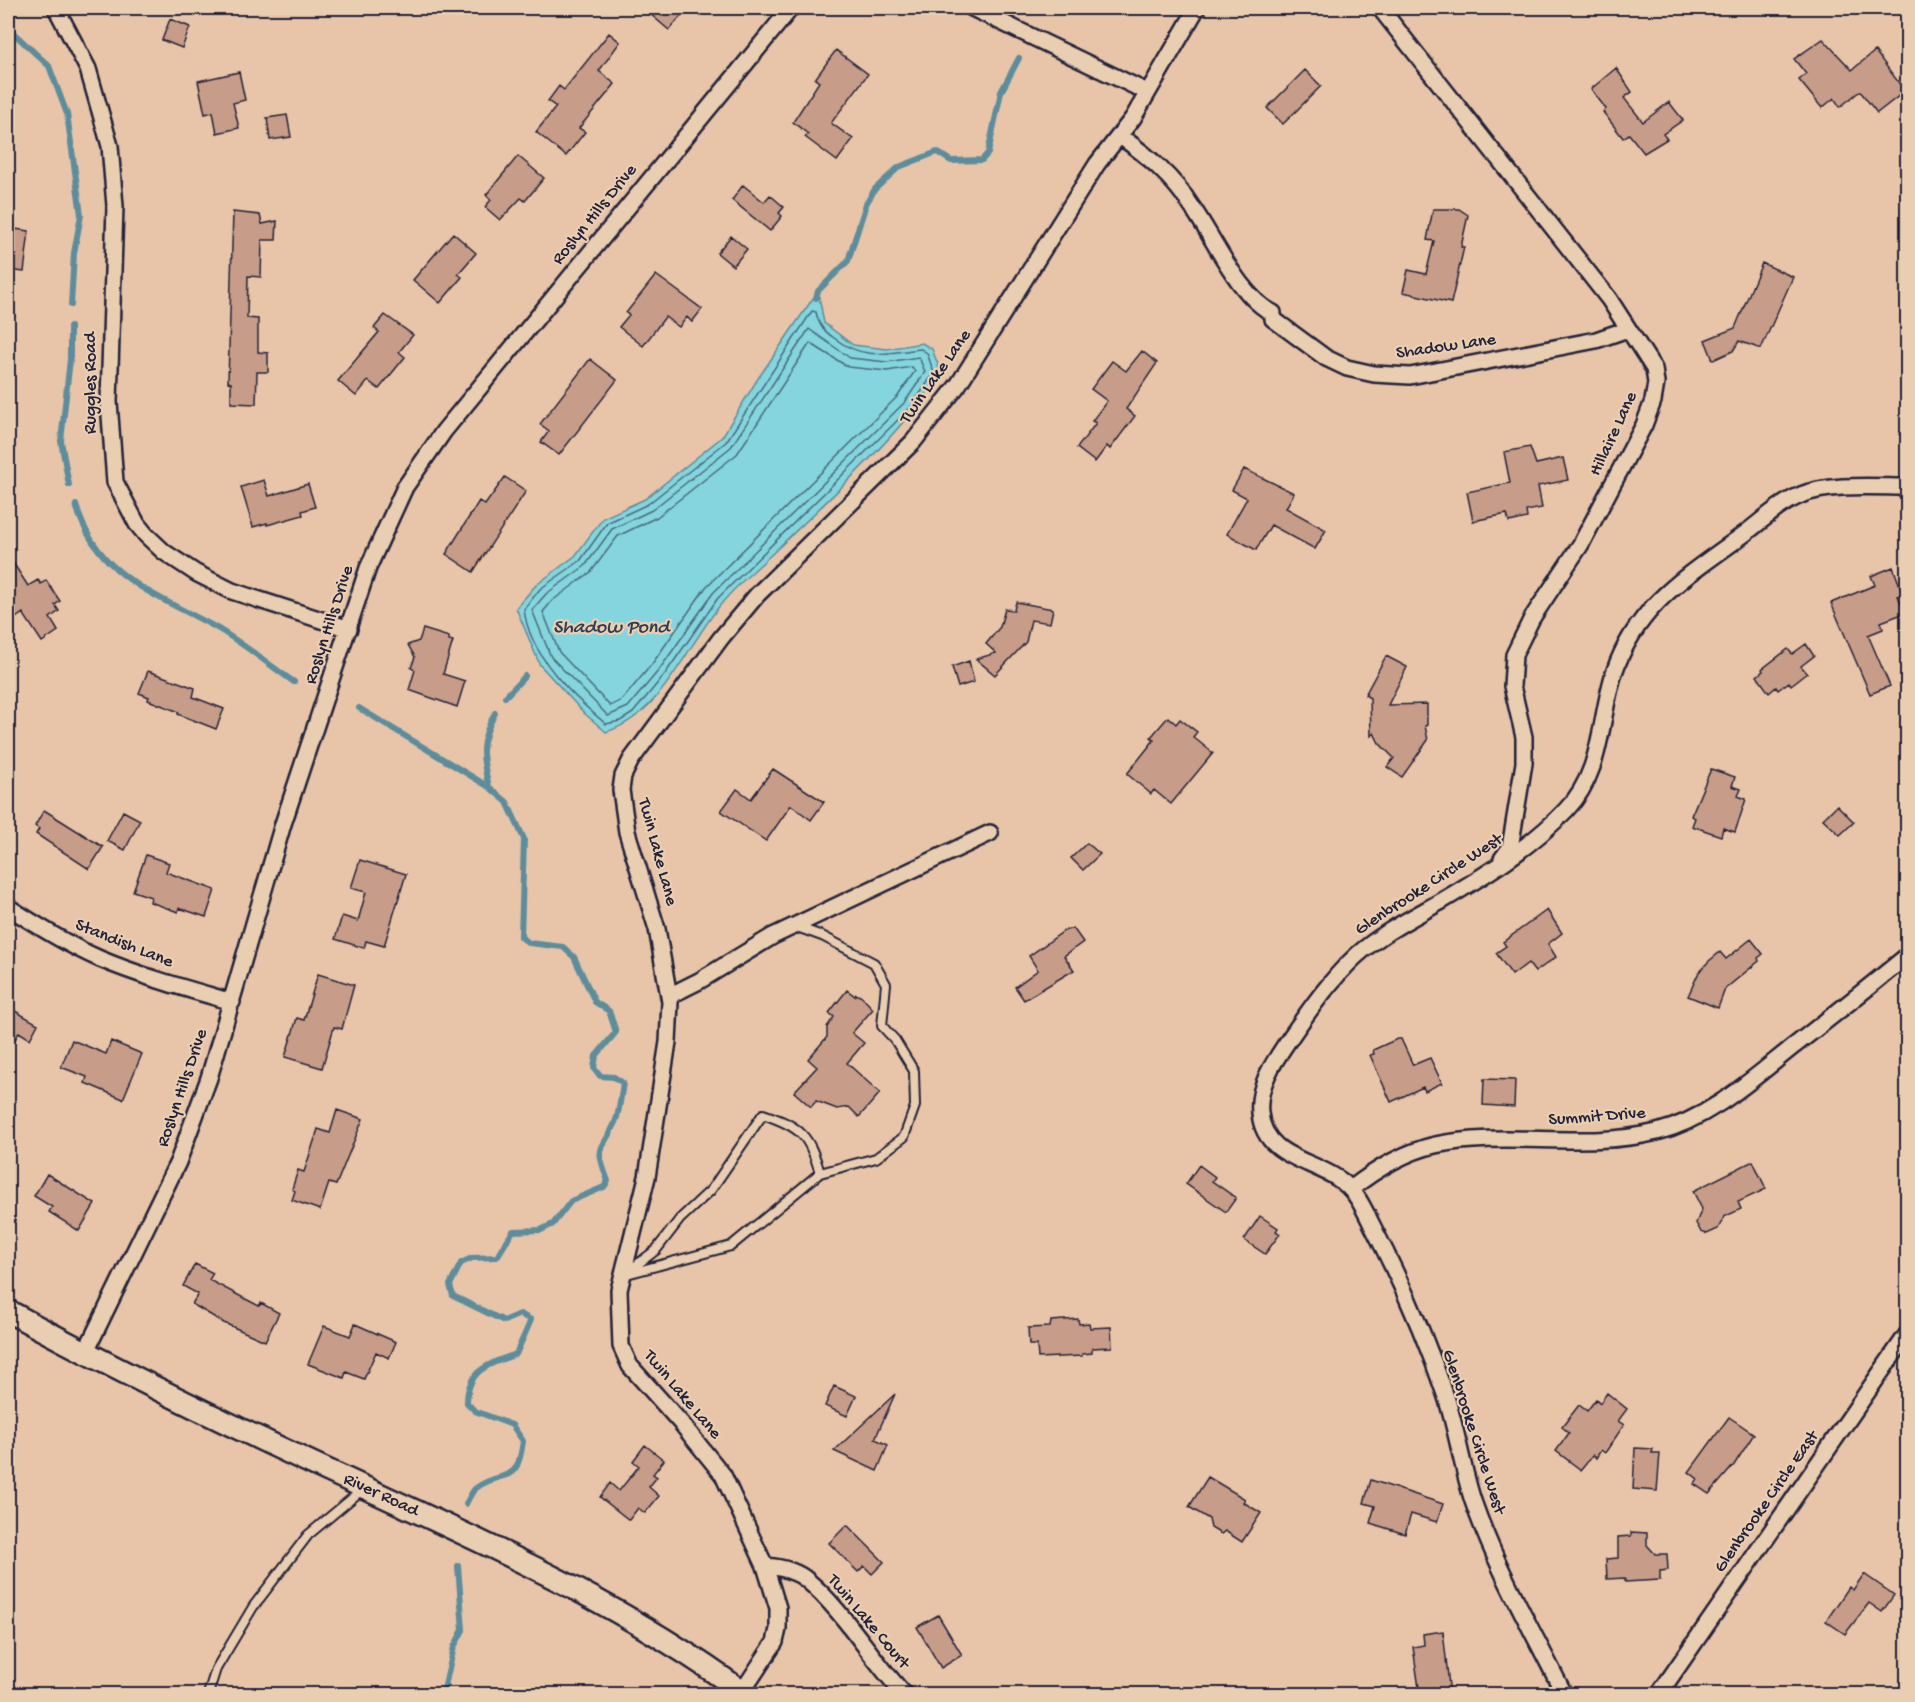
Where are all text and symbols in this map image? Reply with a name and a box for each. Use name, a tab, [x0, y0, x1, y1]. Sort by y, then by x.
street label: Roslyn Hills Drive	[548, 160, 642, 270]
street label: Twin Lake Lane	[895, 325, 977, 429]
street label: Shadow Lane	[1395, 330, 1498, 364]
street label: Ruggles Road	[81, 331, 102, 434]
street label: Hillaire Lane	[1585, 388, 1643, 479]
street label: Roslyn Hills Drive	[301, 562, 359, 687]
water label: Shadow Pond	[553, 617, 671, 640]
street label: Twin Lake Lane	[632, 795, 682, 909]
street label: Glenbrooke Circle West	[1351, 829, 1508, 941]
street label: Standish Lane	[72, 915, 177, 973]
street label: Roslyn Hills Drive	[153, 1026, 213, 1150]
street label: Summit Drive	[1548, 1103, 1647, 1131]
street label: Twin Lake Lane	[638, 1345, 726, 1444]
street label: Glenbrooke Circle West	[1437, 1347, 1510, 1518]
street label: Glenbrooke Circle East	[1710, 1426, 1825, 1577]
street label: River Road	[340, 1469, 423, 1522]
street label: Twin Lake Court	[822, 1570, 915, 1675]

